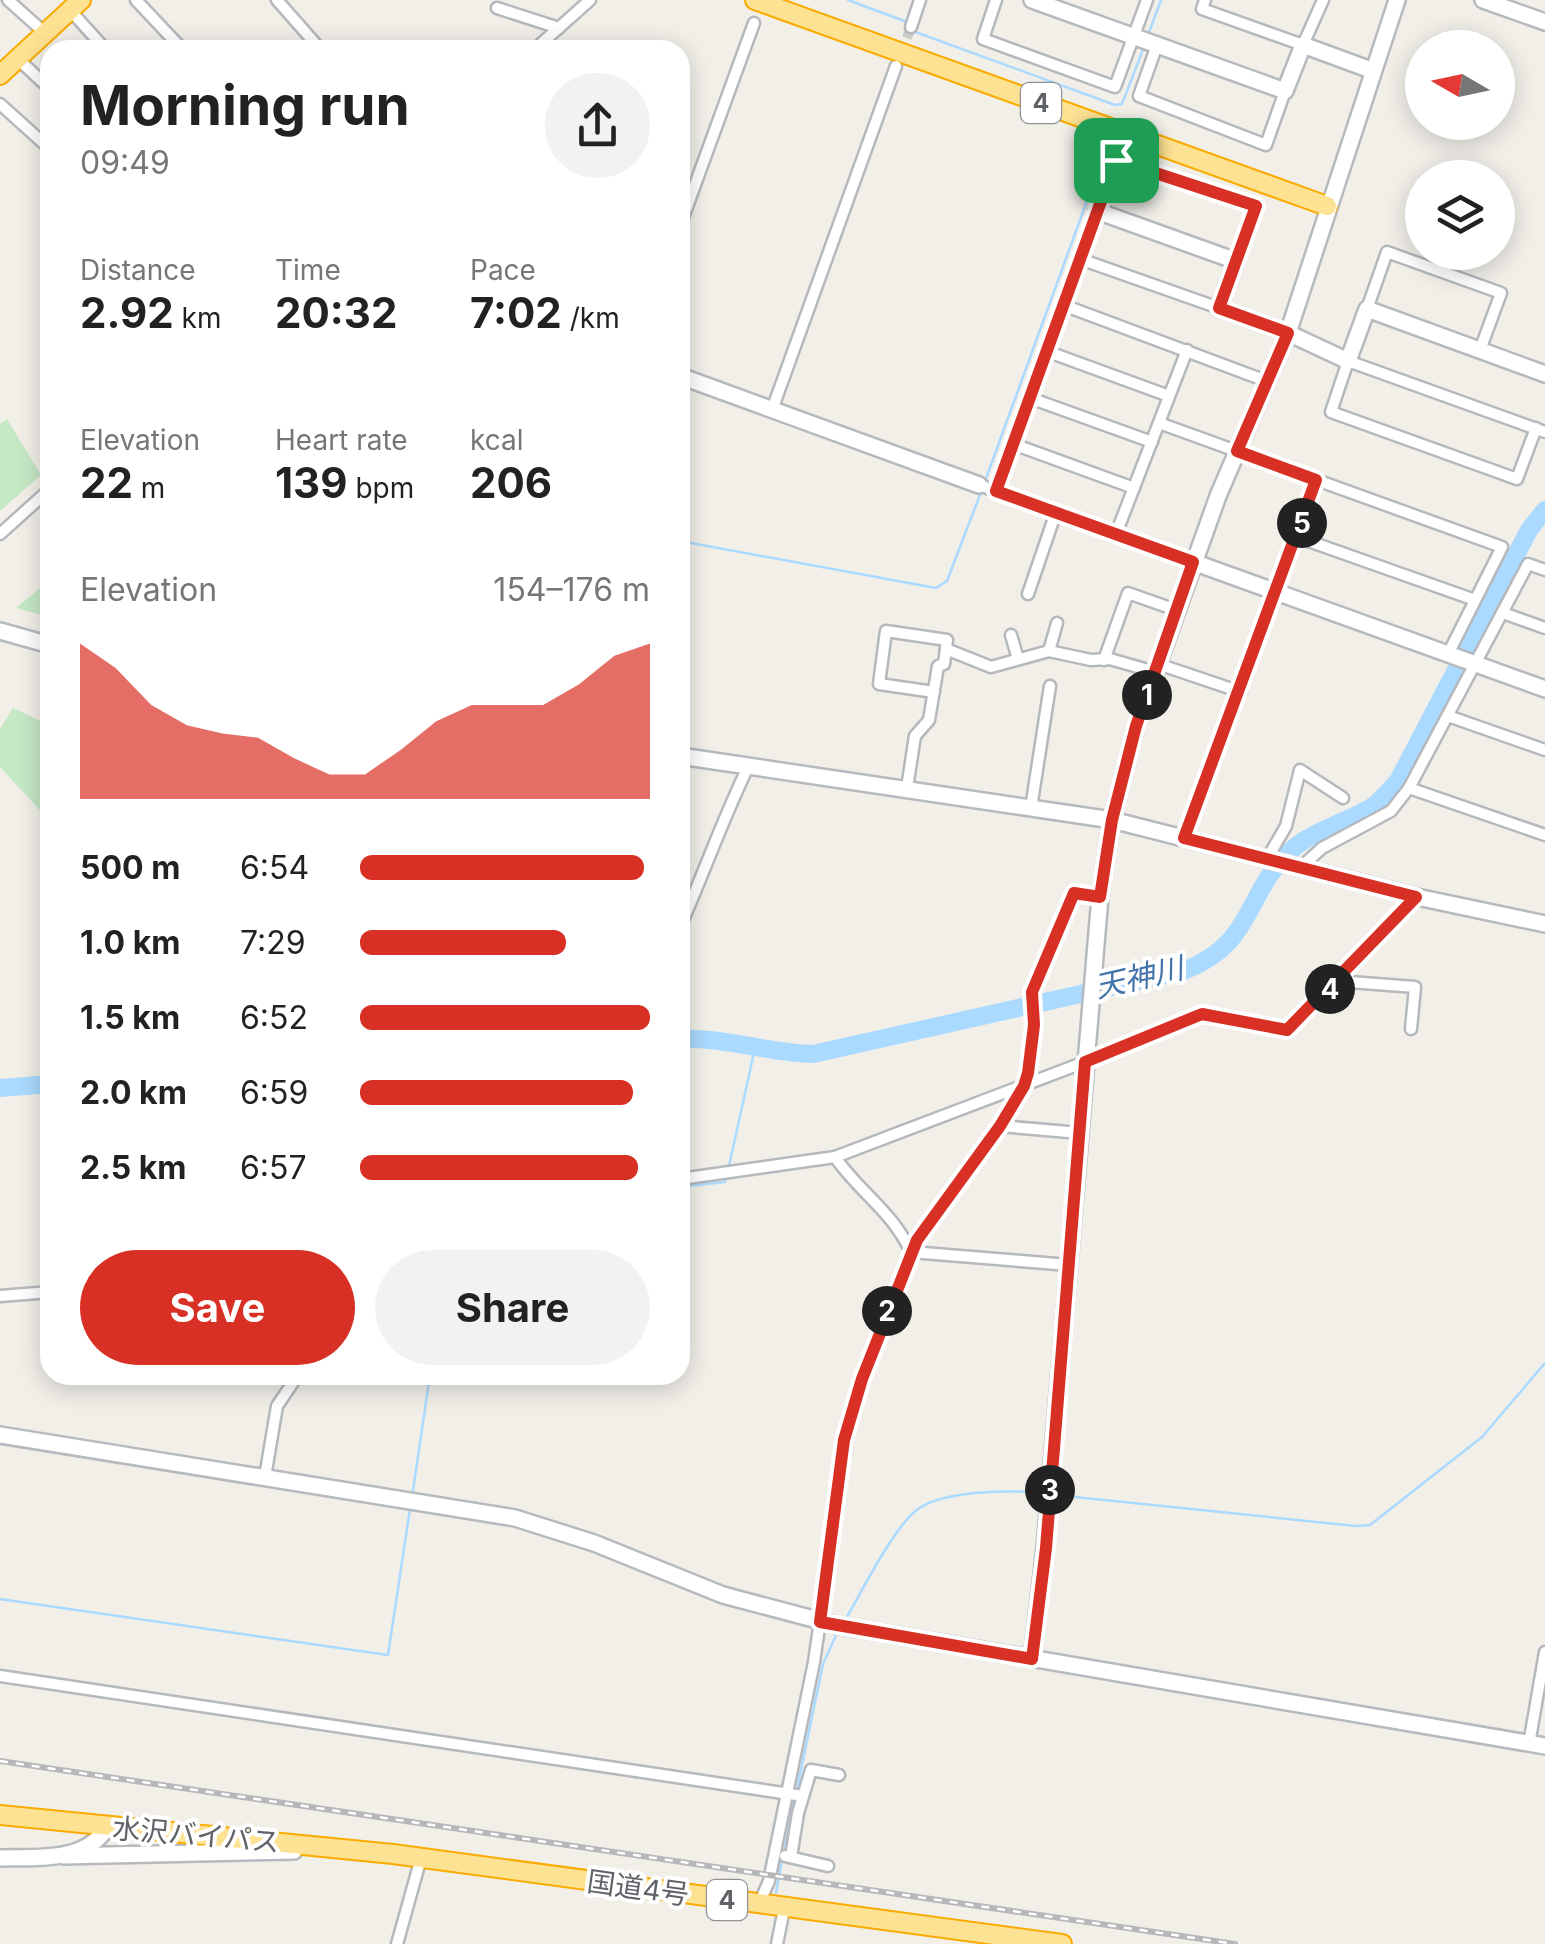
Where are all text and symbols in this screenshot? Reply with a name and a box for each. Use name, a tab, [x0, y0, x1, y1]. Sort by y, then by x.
north arrow	[1405, 30, 1515, 140]
map controls	[1405, 30, 1515, 270]
text: Morning run	[80, 72, 410, 138]
button: share	[545, 73, 650, 178]
road number: 4	[1021, 83, 1061, 123]
pin	[1074, 118, 1159, 203]
icon: arrive	[1089, 133, 1144, 188]
text: 09:49	[80, 143, 170, 182]
button: layers	[1405, 160, 1515, 270]
text: Distance	[80, 253, 196, 287]
text: Time	[275, 253, 341, 287]
text: Pace	[470, 253, 536, 287]
text: 2.92	[80, 287, 174, 338]
text: 20:32	[275, 287, 397, 338]
text: 7:02	[470, 287, 562, 338]
text: km	[174, 301, 221, 335]
text: /km	[562, 301, 620, 335]
text: Elevation	[80, 423, 200, 457]
text: Heart rate	[275, 423, 408, 457]
text: kcal	[470, 423, 524, 457]
text: 22	[80, 457, 133, 508]
text: 139	[275, 457, 348, 508]
text: 206	[470, 457, 552, 508]
text: m	[133, 471, 165, 505]
text: bpm	[348, 471, 414, 505]
pin: 5	[1277, 498, 1327, 548]
text: 5	[1293, 506, 1311, 540]
text: Elevation	[80, 570, 217, 609]
text: 154–176 m	[493, 570, 650, 609]
pin: 1	[1122, 670, 1172, 720]
text: 1	[1141, 678, 1153, 712]
text: 500 m	[80, 848, 180, 887]
text: 6:54	[240, 848, 309, 887]
text: 1.0 km	[80, 923, 180, 962]
text: 7:29	[240, 923, 306, 962]
water label: 天神川	[1091, 949, 1190, 1005]
pin: 4	[1305, 964, 1355, 1014]
text: 4	[1321, 972, 1339, 1006]
text: 1.5 km	[80, 998, 180, 1037]
text: 6:52	[240, 998, 308, 1037]
text: 2.0 km	[80, 1073, 187, 1112]
text: 6:59	[240, 1073, 308, 1112]
text: 2.5 km	[80, 1148, 186, 1187]
text: 6:57	[240, 1148, 307, 1187]
button: Save	[80, 1250, 355, 1365]
button: Share	[375, 1250, 650, 1365]
pin: 2	[862, 1286, 912, 1336]
text: 2	[878, 1294, 896, 1328]
pin: 3	[1025, 1465, 1075, 1515]
text: 3	[1041, 1473, 1059, 1507]
street label: 水沢バイパス	[111, 1811, 281, 1859]
street label: 国道4号	[585, 1864, 691, 1912]
road number: 4	[707, 1880, 747, 1920]

